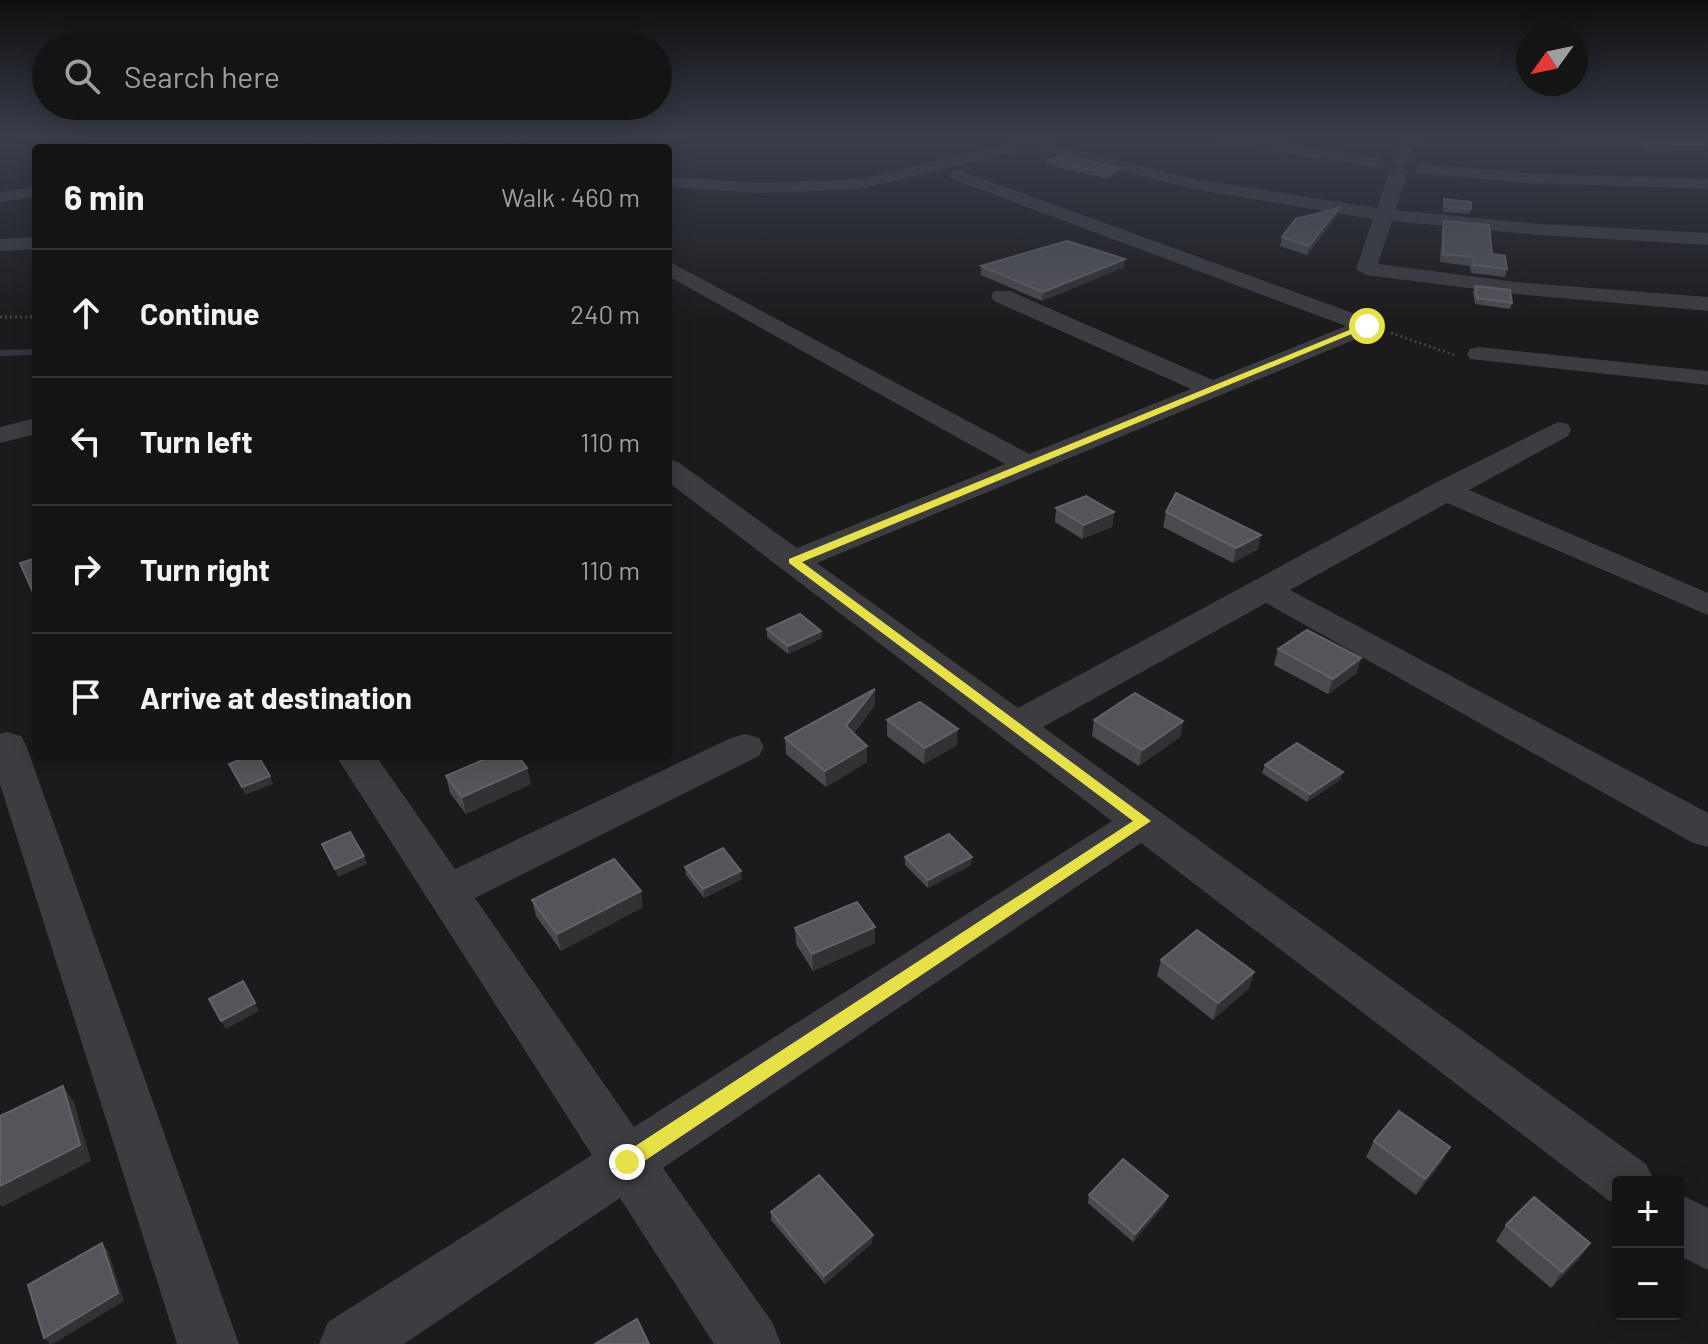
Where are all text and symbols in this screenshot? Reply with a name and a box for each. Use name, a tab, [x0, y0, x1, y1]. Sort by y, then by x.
north arrow	[1516, 24, 1588, 96]
search box	[32, 32, 672, 120]
icon: search	[60, 54, 104, 98]
text: Search here	[124, 58, 280, 94]
text: 6 min	[64, 176, 145, 217]
text: Walk · 460 m	[501, 181, 640, 212]
icon: ahead	[64, 291, 108, 335]
text: Continue	[140, 295, 260, 331]
text: 240 m	[570, 298, 640, 329]
route start	[1349, 308, 1385, 344]
icon: left	[64, 419, 108, 463]
text: Turn left	[140, 423, 253, 459]
text: 110 m	[580, 426, 640, 457]
icon: right	[64, 547, 108, 591]
text: Turn right	[140, 551, 270, 587]
text: 110 m	[580, 554, 640, 585]
icon: arrive	[64, 675, 108, 719]
text: Arrive at destination	[140, 679, 412, 715]
route end	[609, 1144, 645, 1180]
map controls	[1612, 1176, 1684, 1320]
button: +	[1612, 1176, 1684, 1248]
button: −	[1612, 1248, 1684, 1320]

